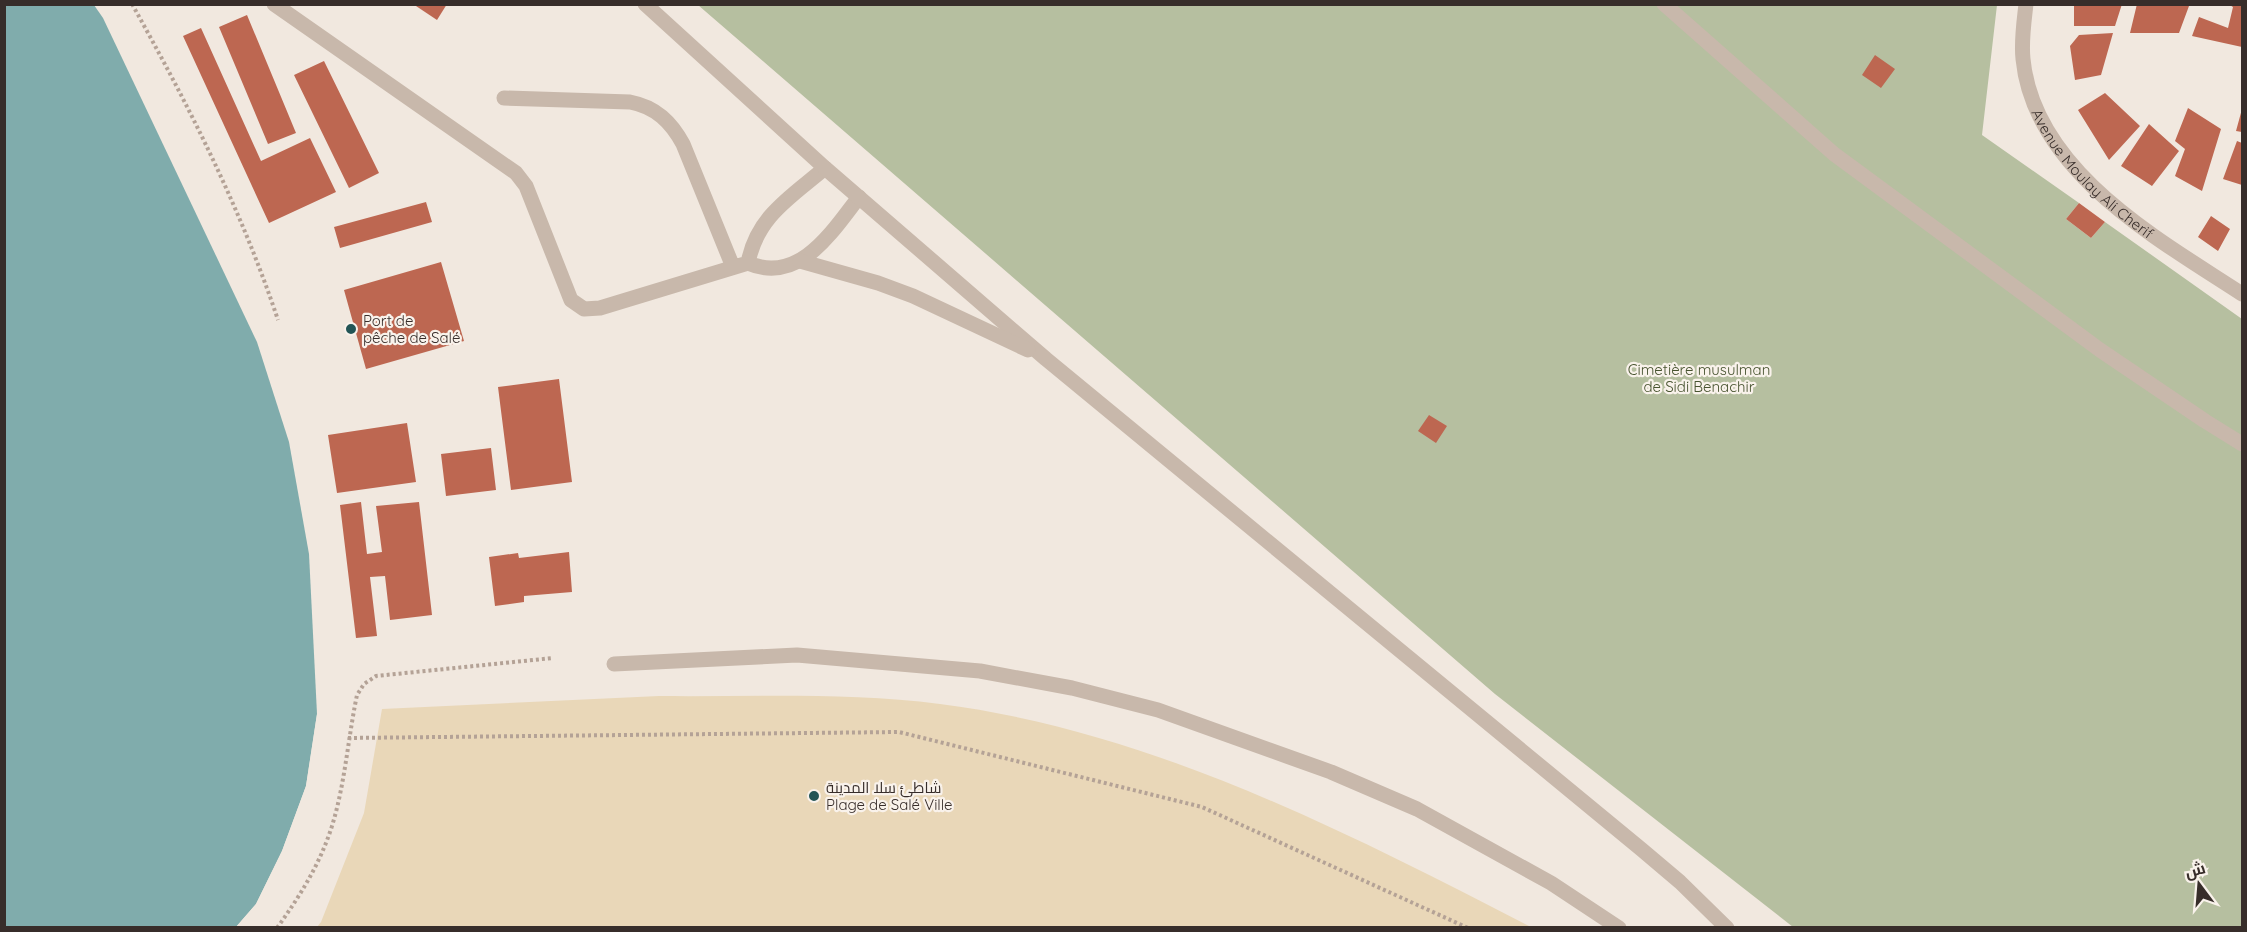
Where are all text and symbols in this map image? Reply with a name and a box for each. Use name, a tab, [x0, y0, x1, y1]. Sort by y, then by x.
street label: Avenue Moulay Ali Cherif	[2028, 106, 2158, 243]
place label: Port de pêche de Salé	[363, 311, 460, 347]
marker: Port de pêche de Salé	[344, 322, 358, 336]
park label: Cimetière musulman de Sidi Benachir	[1628, 360, 1770, 396]
place label: شاطئ سلا المدينة Plage de Salé Ville	[826, 778, 953, 814]
marker: شاطئ سلا المدينة Plage de Salé Ville	[807, 789, 821, 803]
north arrow	[2169, 854, 2229, 914]
text: ش	[2182, 857, 2207, 882]

